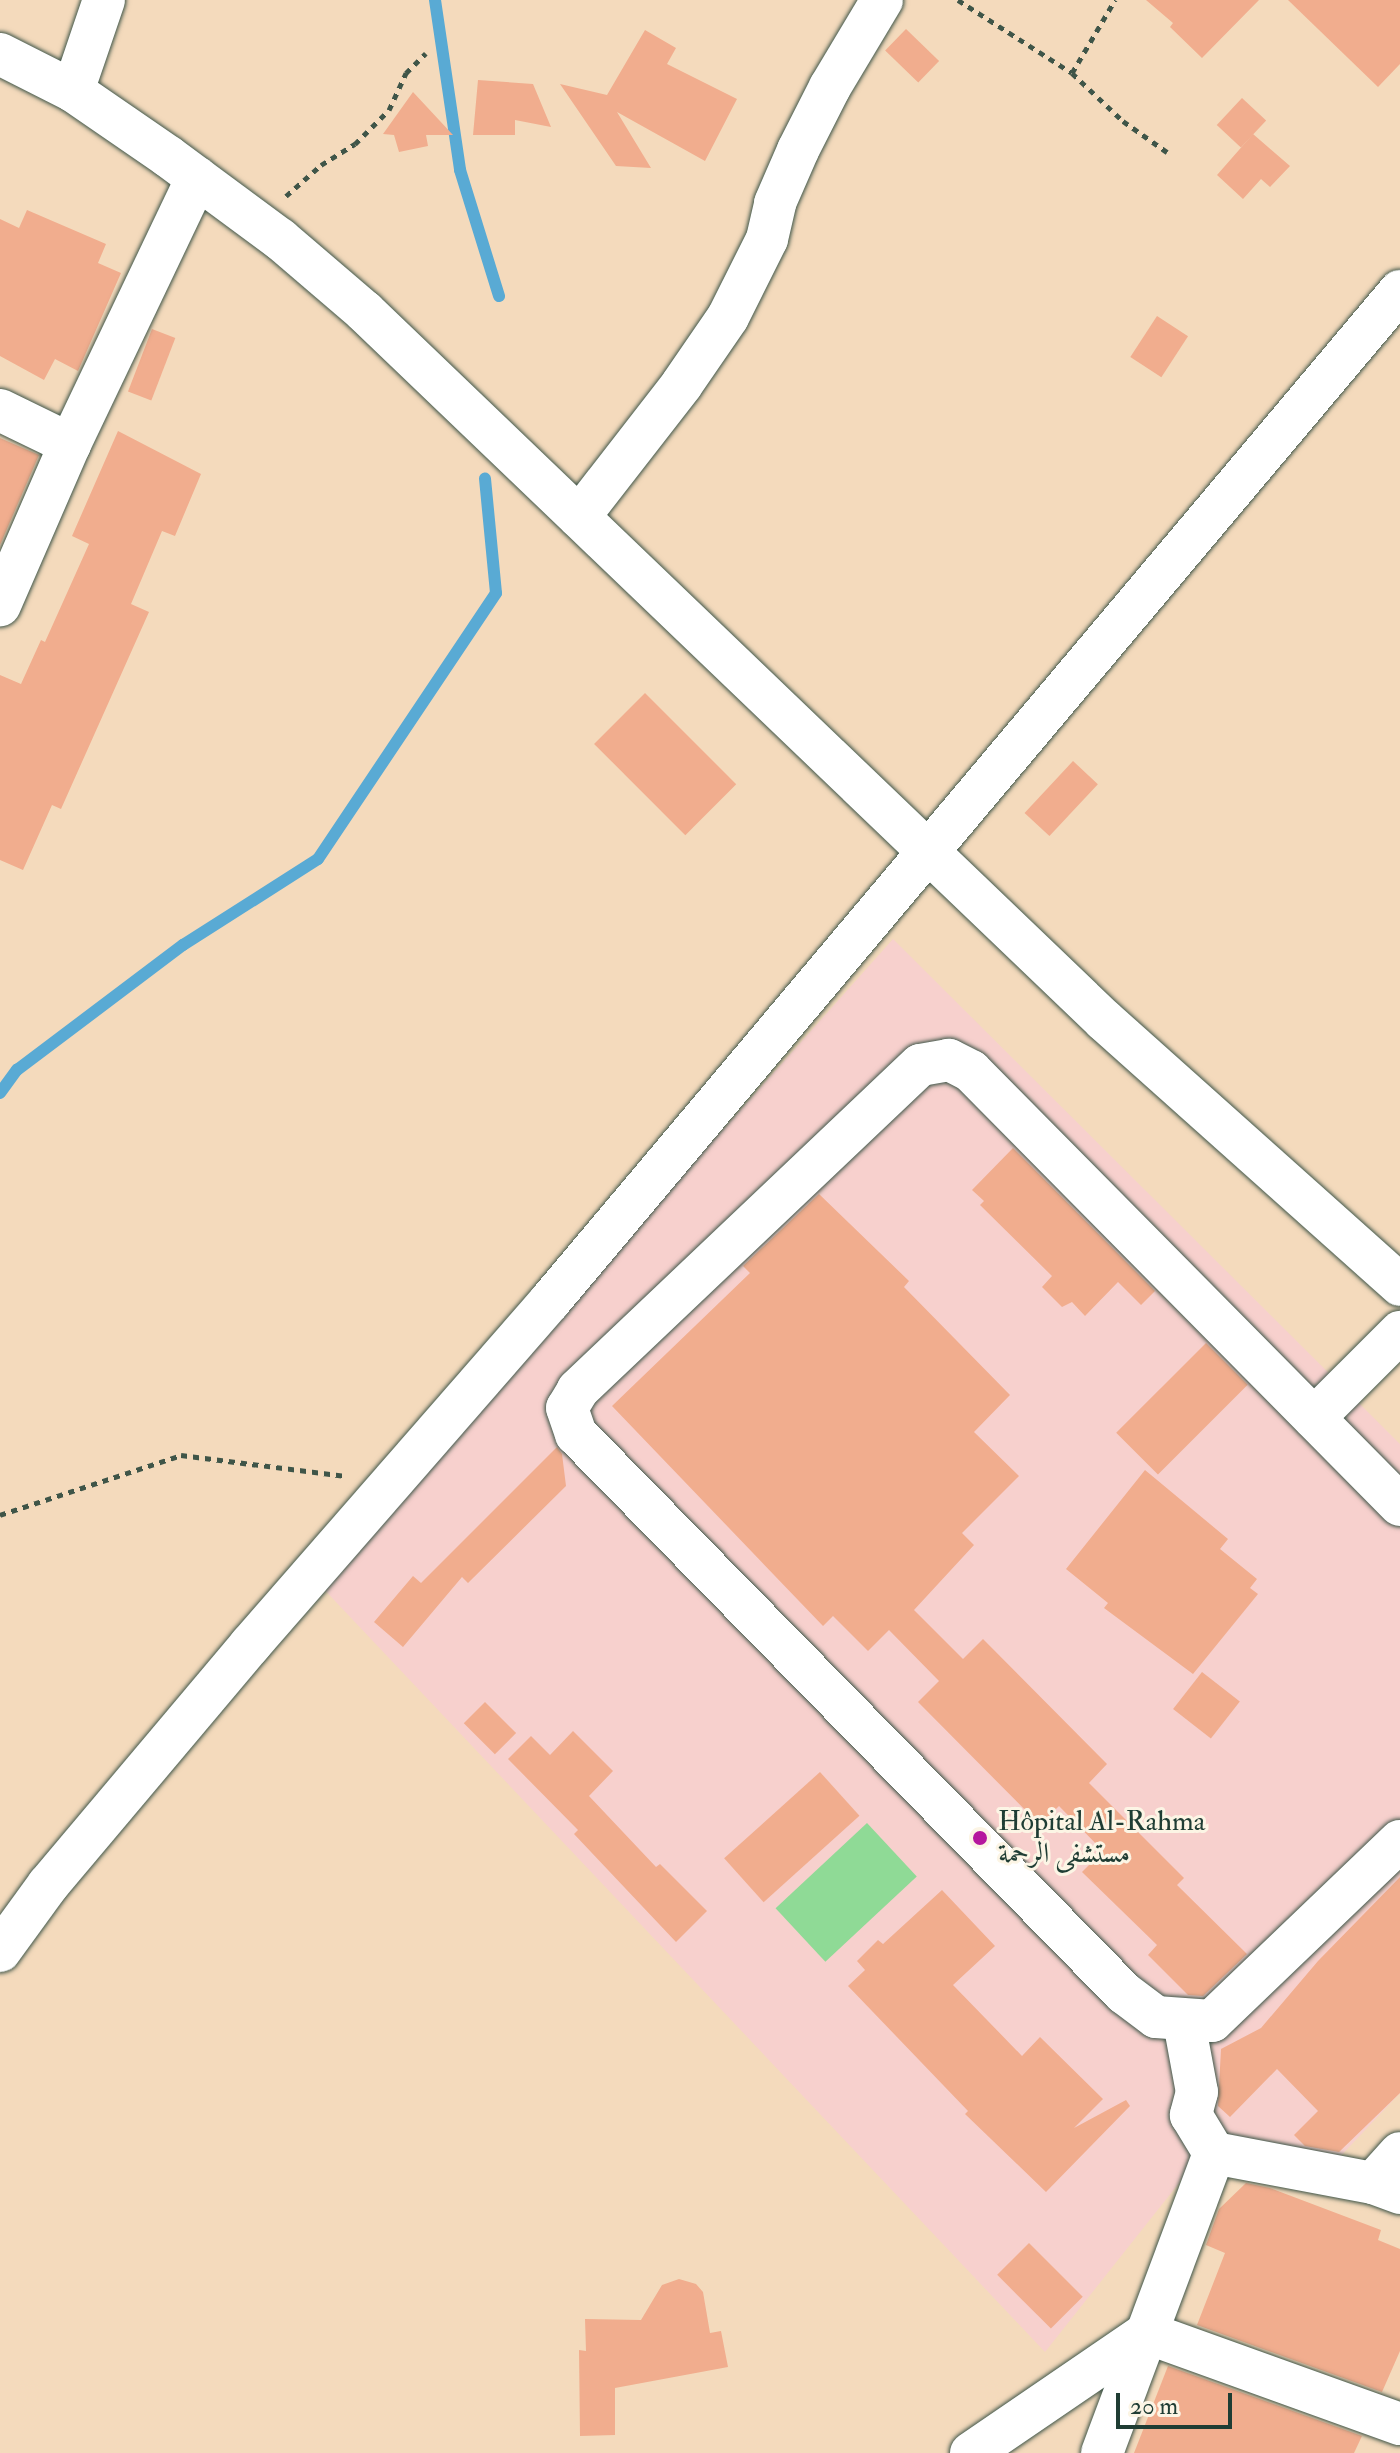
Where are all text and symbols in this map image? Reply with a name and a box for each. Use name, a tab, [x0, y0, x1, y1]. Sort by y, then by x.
place label: Hôpital Al-Rahma مستشفى الرحمة	[998, 1805, 1205, 1871]
marker: Hôpital Al-Rahma مستشفى الرحمة	[969, 1827, 991, 1849]
scale bar	[1120, 2377, 1236, 2427]
text: 20 m	[1130, 2391, 1178, 2422]

